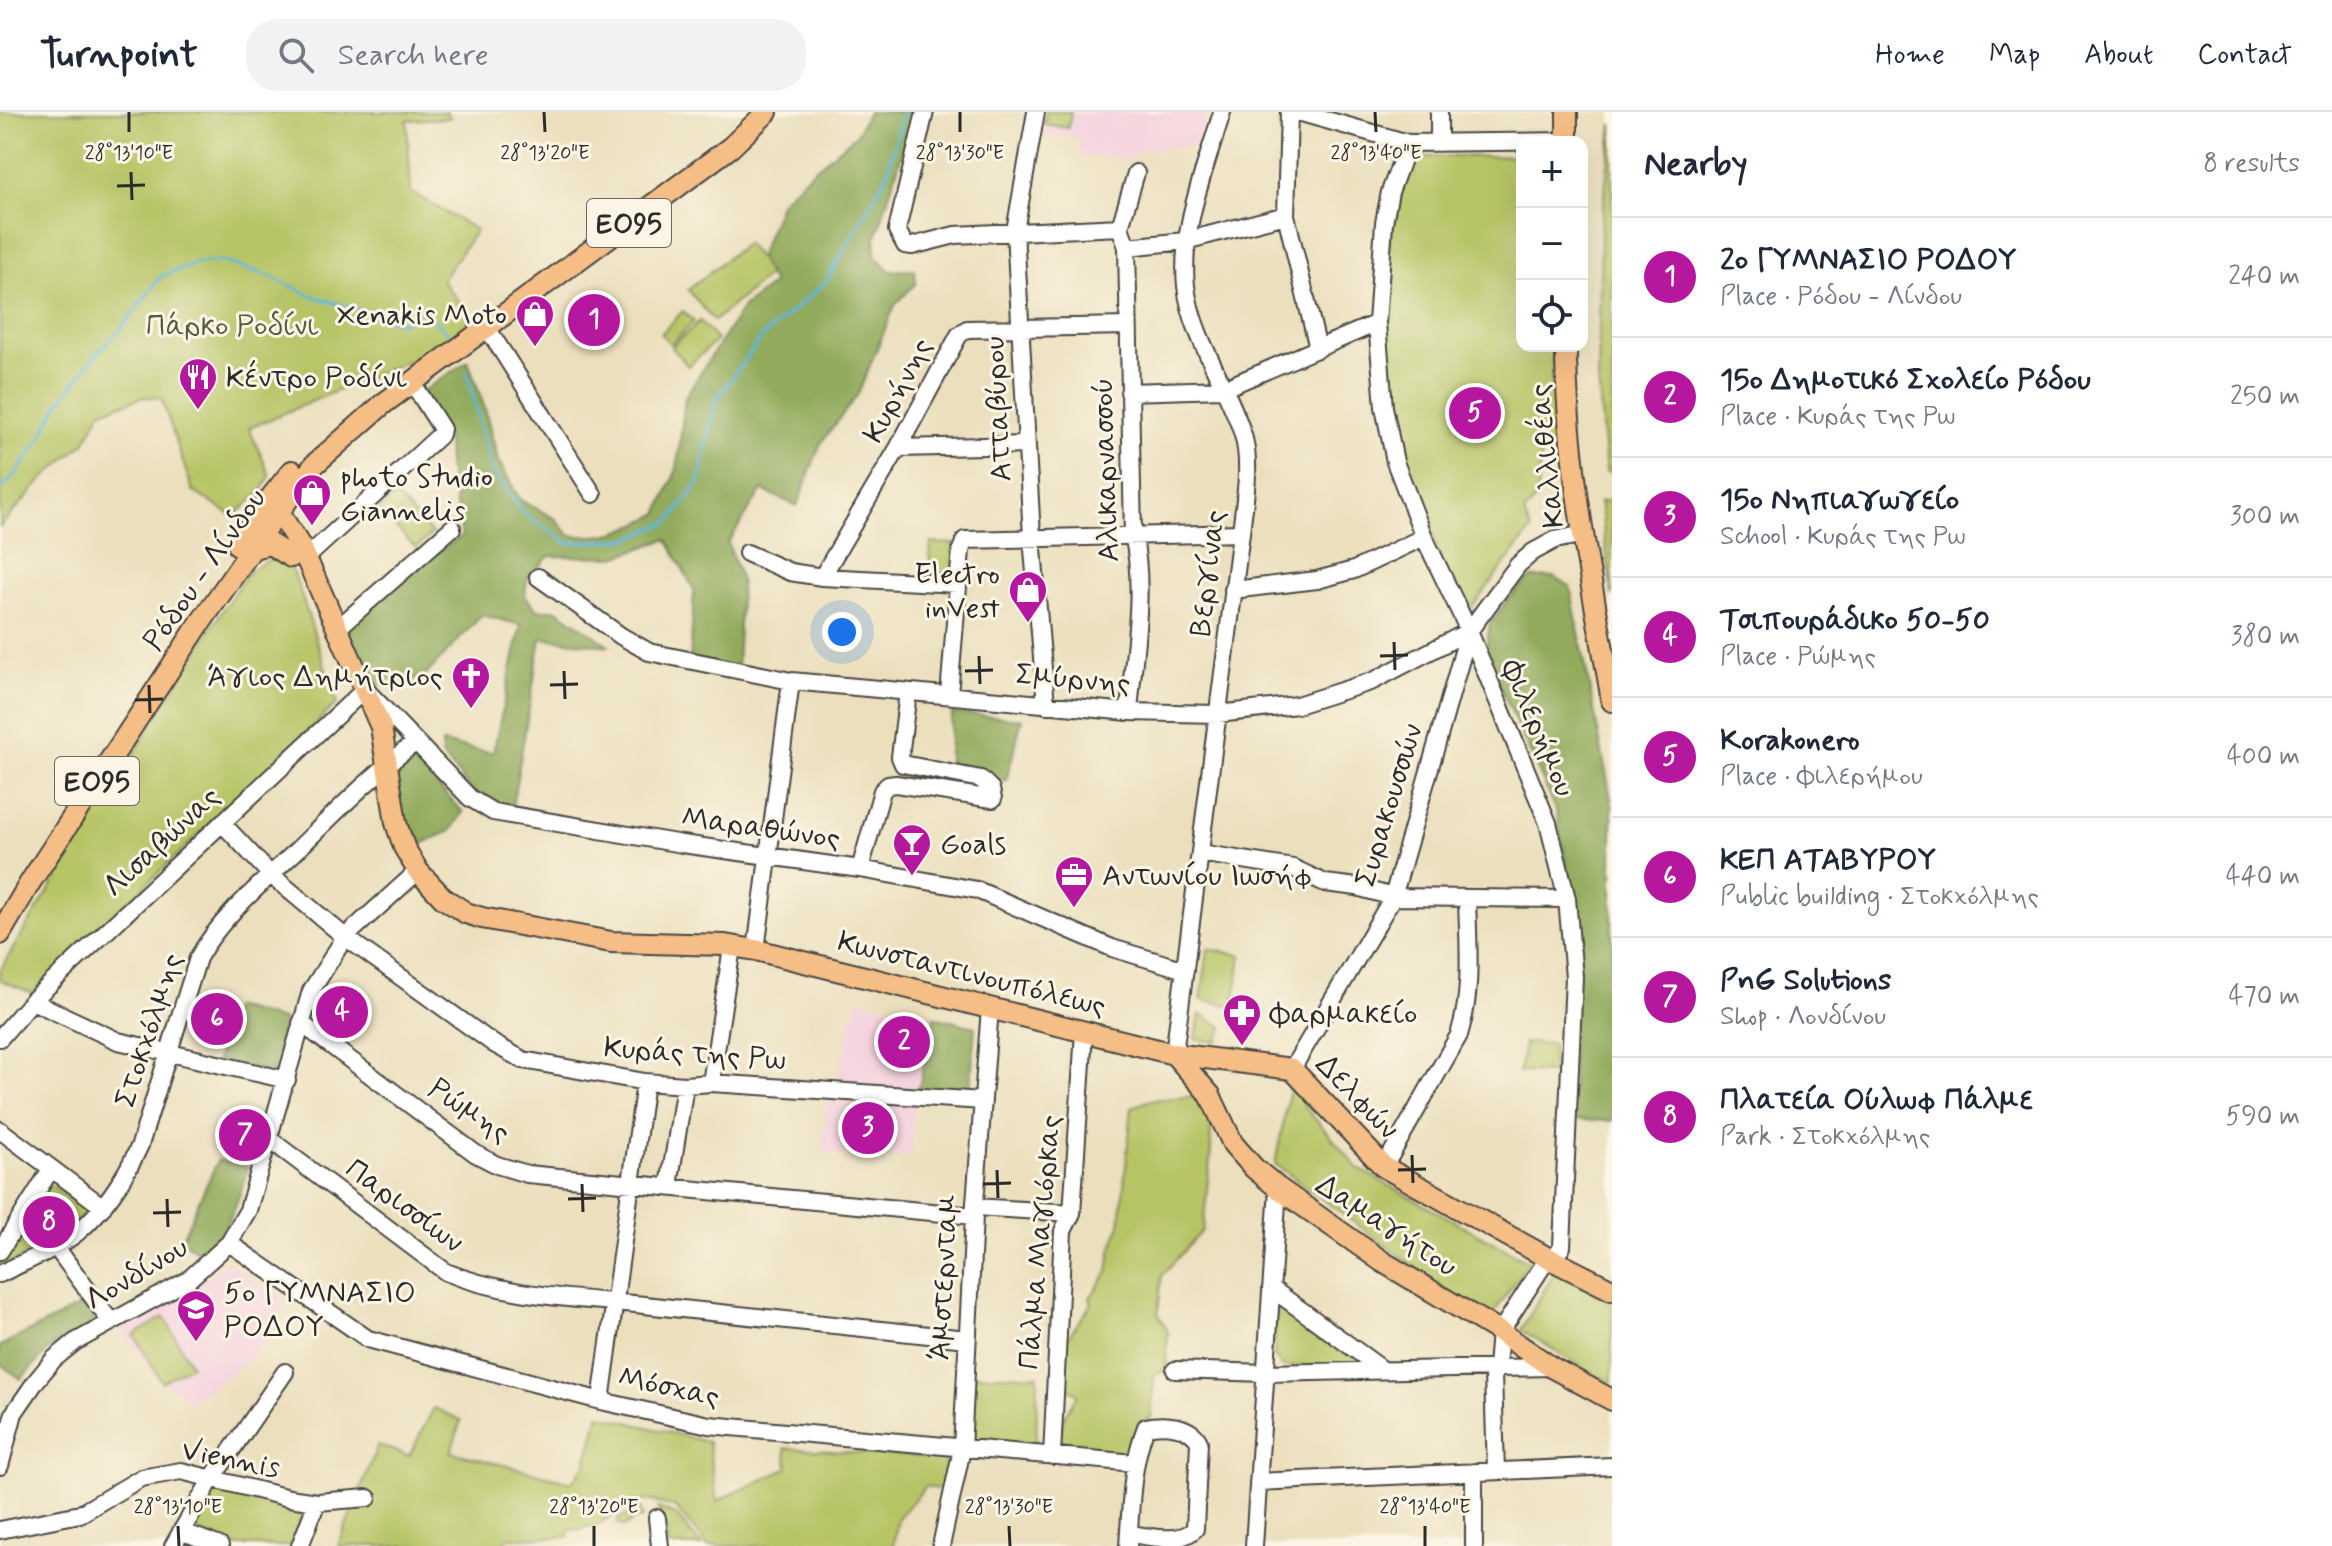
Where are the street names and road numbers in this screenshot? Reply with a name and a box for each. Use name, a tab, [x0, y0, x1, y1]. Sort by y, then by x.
road number: ΕΟ95	[587, 199, 671, 247]
street label: Κυρήνης	[854, 331, 942, 450]
street label: Ατταβύρου	[975, 335, 1022, 483]
street label: Αλικαρνασσού	[1084, 377, 1129, 563]
street label: Καλλιθέας	[1521, 382, 1574, 530]
street label: Ρόδου - Λίνδου	[135, 481, 276, 659]
street label: Βεργίνας	[1181, 508, 1236, 639]
street label: Φιλερήμου	[1491, 653, 1584, 803]
street label: Σμύρνης	[1014, 655, 1132, 704]
street label: Συρακουσσών	[1346, 719, 1433, 892]
road number: ΕΟ95	[55, 757, 139, 805]
street label: Λισαβώνας	[95, 778, 229, 906]
street label: Μαραθώνος	[679, 798, 843, 859]
street label: Κωνσταντινουπόλεως	[834, 922, 1110, 1027]
street label: Στοκχόλμης	[106, 948, 193, 1113]
street label: Κυράς της Ρω	[603, 1029, 787, 1080]
street label: Δελφών	[1307, 1046, 1407, 1148]
street label: Ρώμης	[421, 1070, 518, 1153]
street label: Πάλμα Μαγιόρκας	[1010, 1113, 1071, 1371]
street label: Παρισσίων	[337, 1150, 471, 1262]
street label: Δαμαγήτου	[1308, 1166, 1464, 1286]
street label: Άμστερνταμ	[921, 1193, 968, 1361]
street label: Λονδίνου	[78, 1228, 195, 1320]
street label: Μόσχας	[615, 1358, 723, 1417]
street label: Viennis	[178, 1431, 283, 1488]

